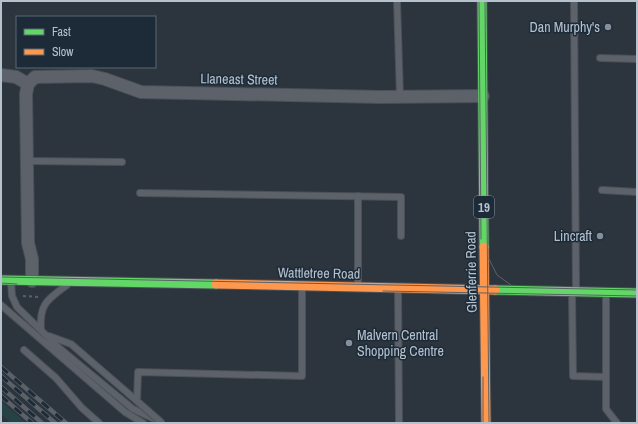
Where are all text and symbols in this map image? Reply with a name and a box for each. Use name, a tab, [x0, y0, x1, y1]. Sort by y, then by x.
legend	[16, 16, 156, 68]
place label: Dan Murphy's	[530, 18, 600, 36]
marker: Dan Murphy's	[603, 22, 613, 32]
text: Fast	[52, 24, 71, 40]
text: Slow	[52, 44, 74, 60]
street label: Llaneast Street	[200, 69, 278, 89]
road number: 19	[474, 196, 494, 218]
place label: Lincraft	[554, 227, 592, 245]
street label: Glenferrie Road	[461, 231, 481, 313]
marker: Lincraft	[595, 231, 605, 241]
street label: Wattletree Road	[278, 263, 360, 283]
place label: Malvern Central Shopping Centre	[357, 326, 444, 360]
marker: Malvern Central Shopping Centre	[344, 338, 354, 348]

